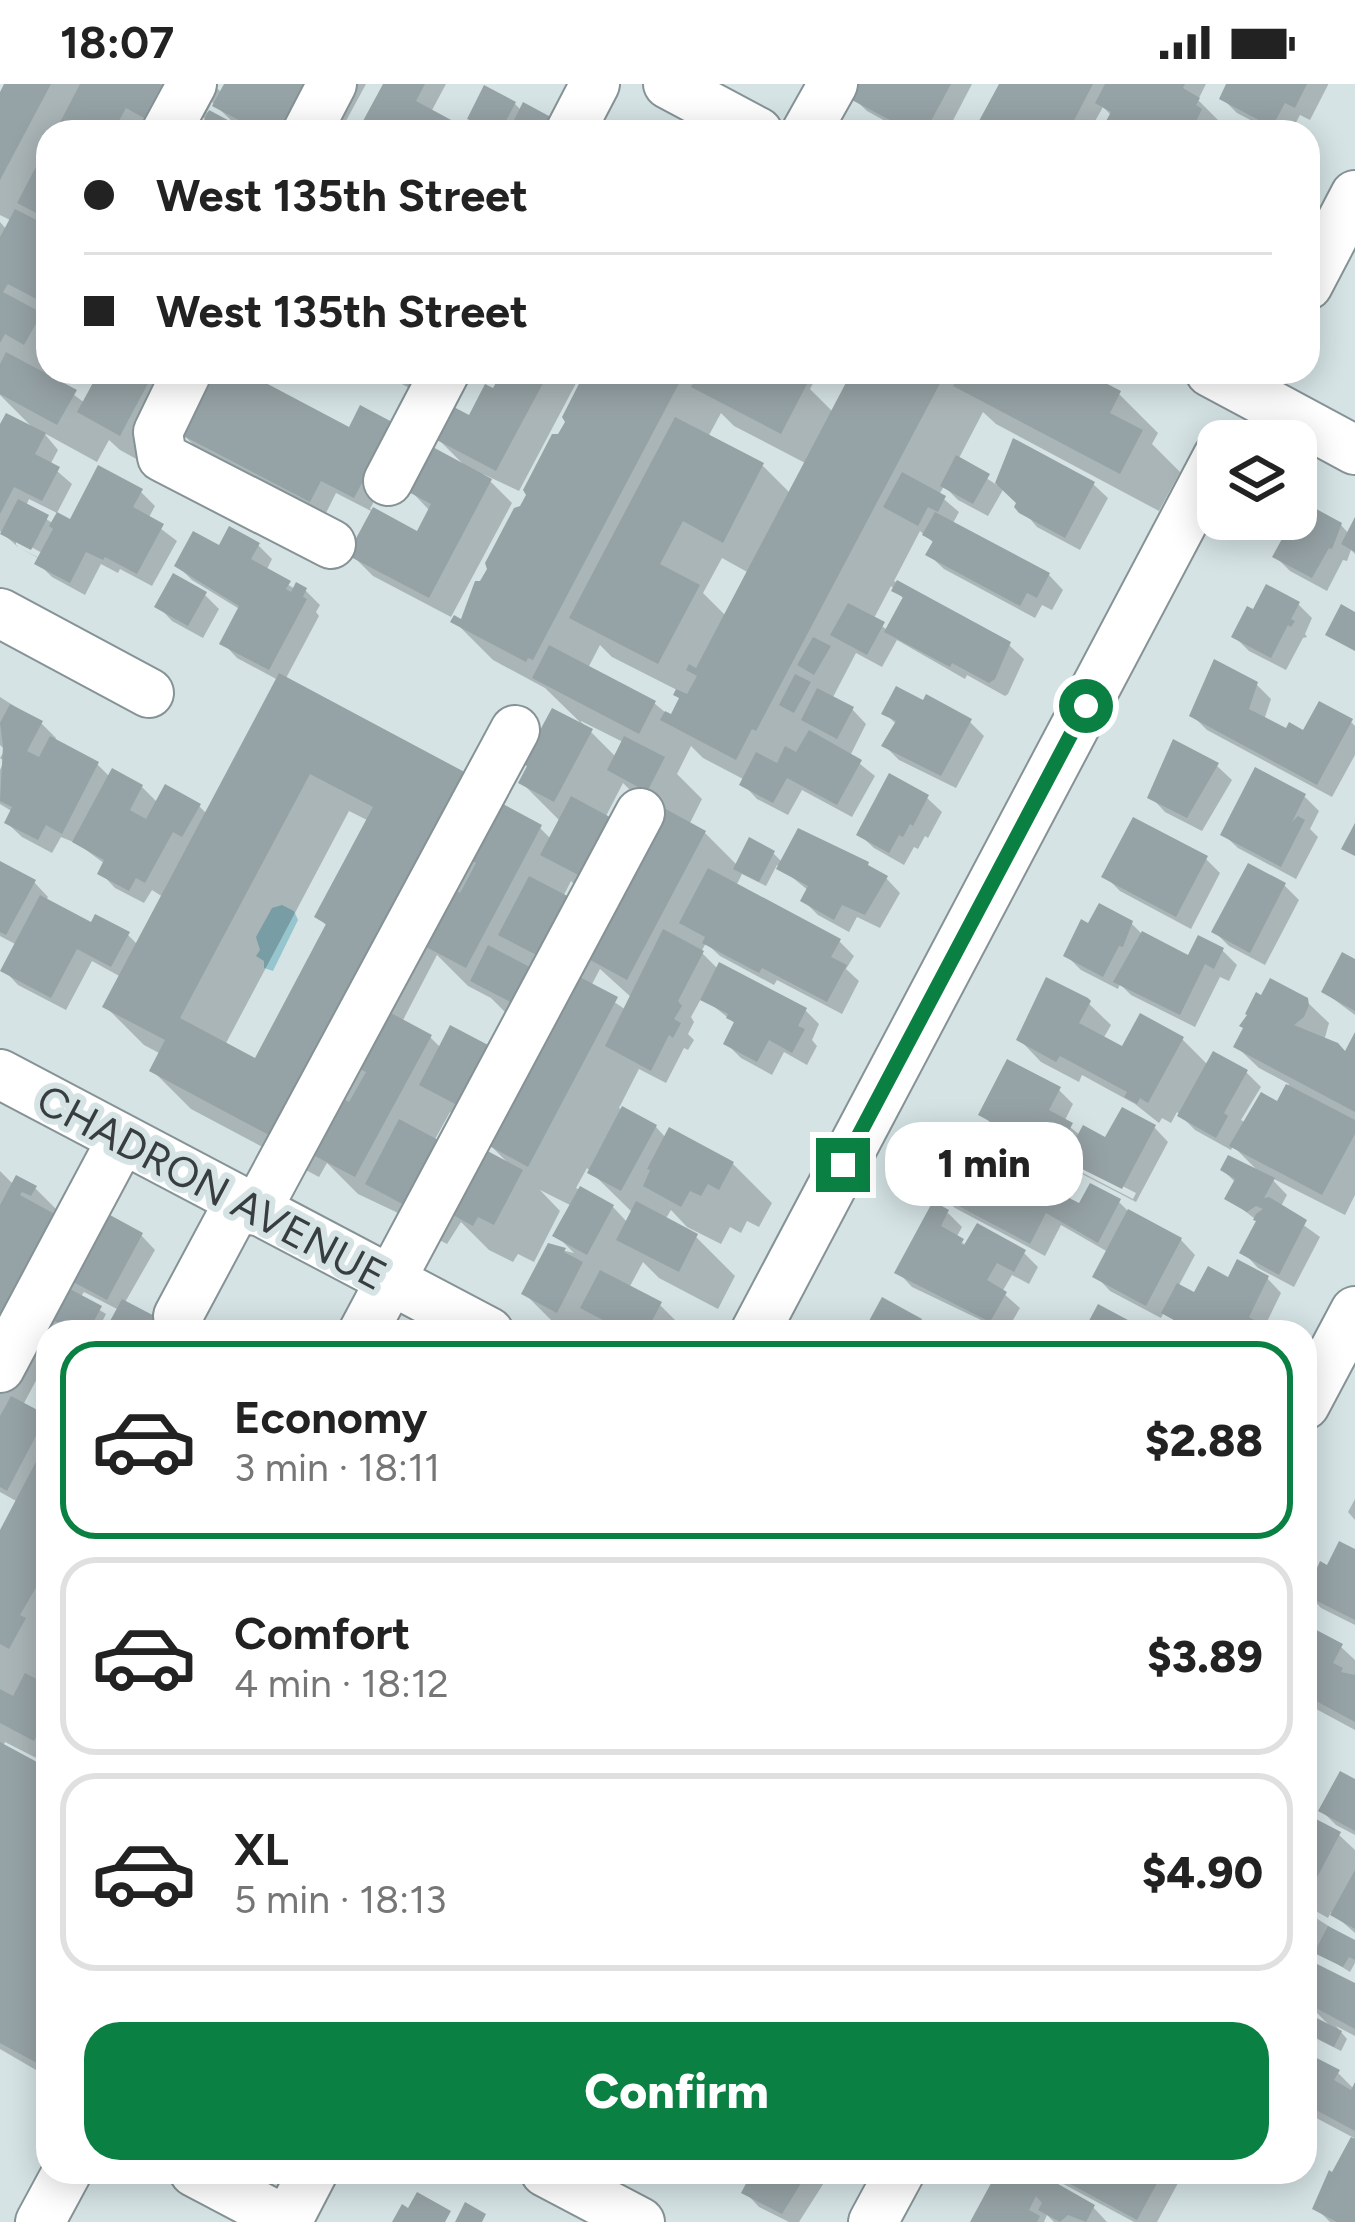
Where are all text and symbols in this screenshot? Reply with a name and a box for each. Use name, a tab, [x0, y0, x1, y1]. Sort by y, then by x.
text: 18:07	[60, 15, 174, 69]
text: West 135th Street	[156, 168, 528, 222]
text: West 135th Street	[156, 284, 528, 338]
map controls	[1197, 420, 1317, 540]
button: layers	[1197, 420, 1317, 540]
route start	[1059, 679, 1113, 733]
street label: CHADRON AVENUE	[28, 1074, 395, 1301]
callout: 1 min	[885, 1123, 1083, 1207]
route end	[816, 1138, 870, 1192]
text: 1 min	[937, 1140, 1031, 1187]
icon: car	[90, 1386, 198, 1494]
text: Economy	[234, 1390, 427, 1444]
text: $2.88	[1145, 1413, 1263, 1467]
text: 3 min · 18:11	[234, 1444, 440, 1491]
icon: car	[90, 1602, 198, 1710]
text: Comfort	[234, 1606, 410, 1660]
text: $3.89	[1147, 1629, 1263, 1683]
text: 4 min · 18:12	[234, 1660, 449, 1707]
icon: car	[90, 1818, 198, 1926]
text: XL	[234, 1822, 289, 1876]
text: $4.90	[1142, 1845, 1263, 1899]
text: 5 min · 18:13	[234, 1876, 446, 1923]
button: Confirm	[84, 2022, 1269, 2160]

